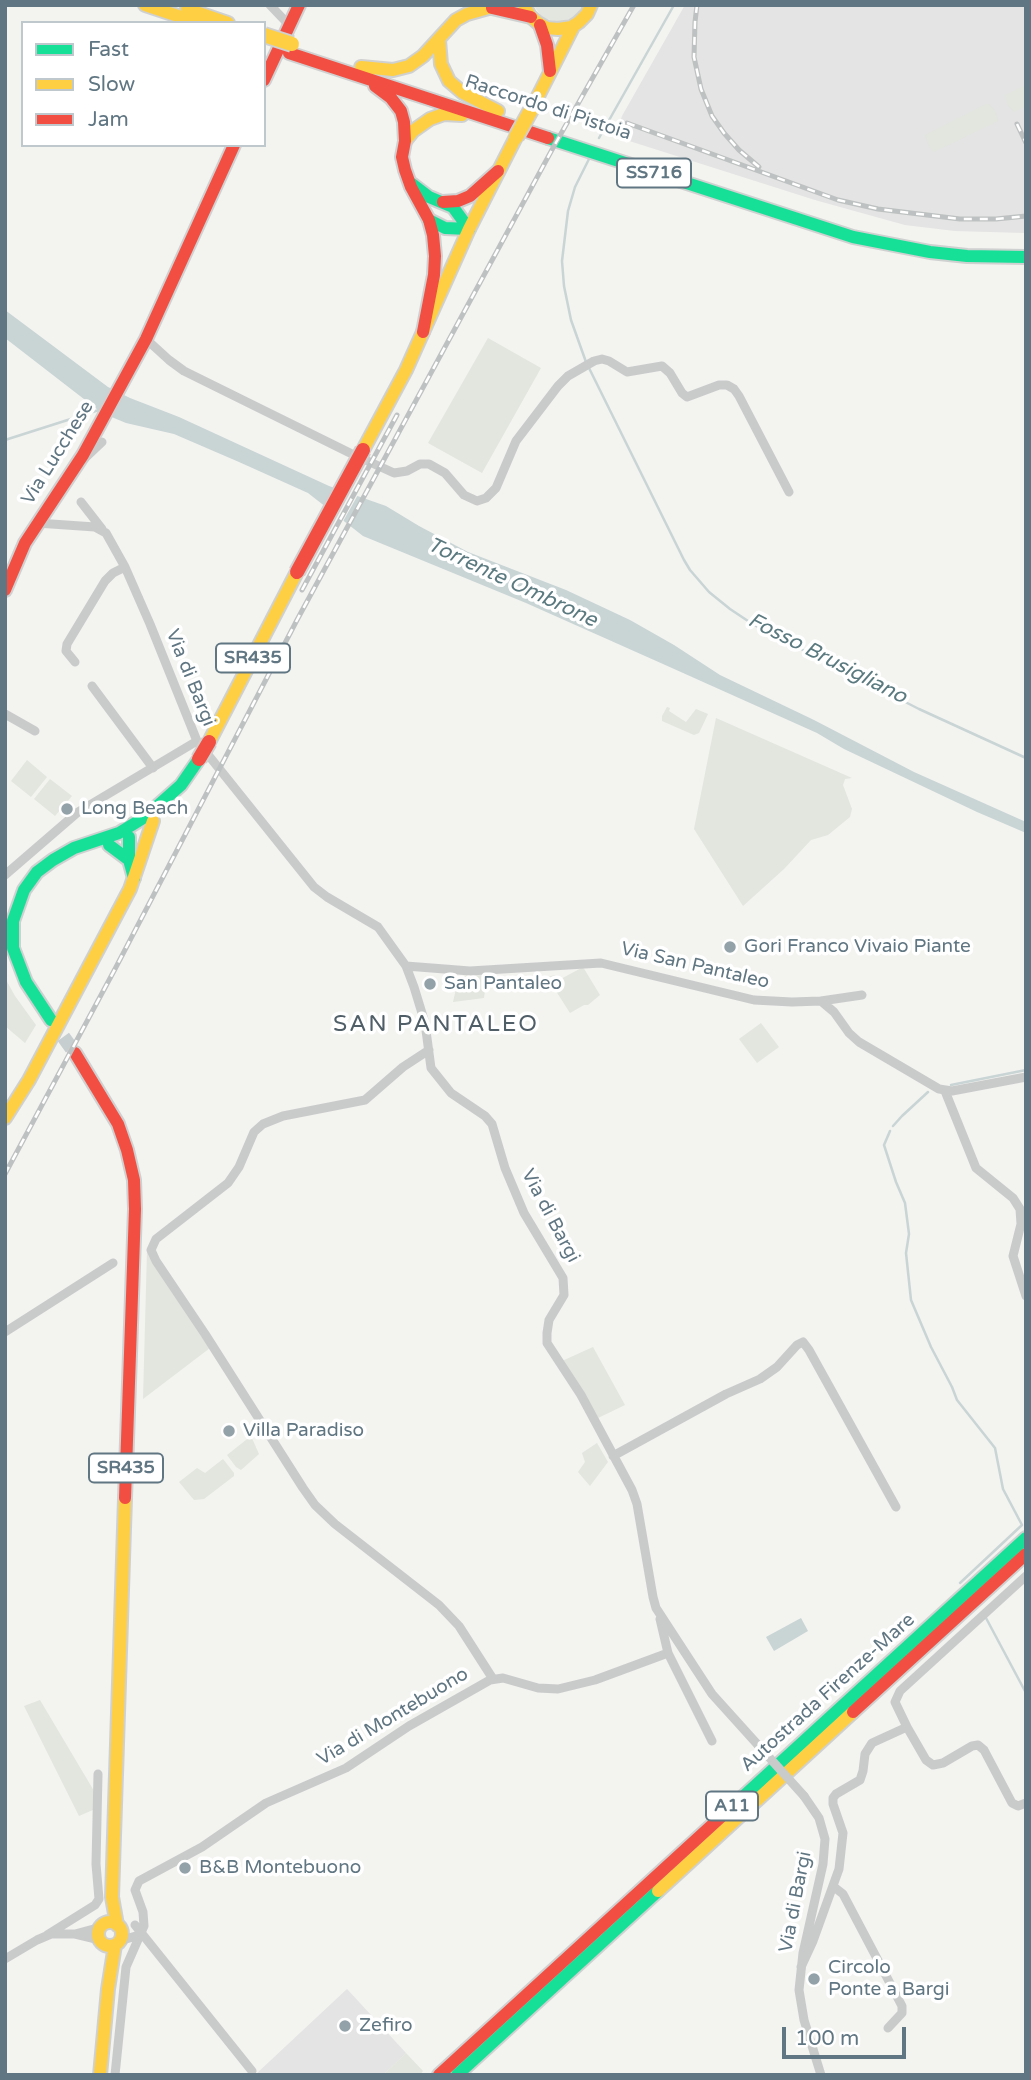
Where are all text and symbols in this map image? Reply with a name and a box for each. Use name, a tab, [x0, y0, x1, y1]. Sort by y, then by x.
legend	[21, 21, 266, 147]
text: Fast	[88, 37, 129, 62]
street label: Raccordo di Pistoia	[462, 70, 634, 146]
text: Slow	[88, 72, 135, 97]
text: Jam	[88, 107, 129, 132]
road number: SS716	[617, 158, 691, 188]
street label: Via Lucchese	[17, 397, 99, 509]
water label: Torrente Ombrone	[423, 533, 601, 633]
water label: Fosso Brusigliano	[743, 608, 911, 710]
street label: Via di Bargi	[160, 626, 220, 730]
road number: SR435	[216, 644, 290, 672]
place label: Long Beach	[81, 798, 188, 820]
marker: Long Beach	[59, 801, 75, 817]
place label: Gori Franco Vivaio Piante	[744, 936, 971, 958]
street label: Via San Pantaleo	[619, 938, 771, 994]
marker: Gori Franco Vivaio Piante	[722, 939, 738, 955]
place label: San Pantaleo	[444, 973, 562, 995]
marker: San Pantaleo	[422, 976, 438, 992]
district label: SAN PANTALEO	[334, 1011, 538, 1039]
street label: Via di Bargi	[516, 1165, 584, 1267]
place label: Villa Paradiso	[243, 1420, 364, 1442]
marker: Villa Paradiso	[221, 1423, 237, 1439]
road number: SR435	[89, 1454, 163, 1483]
street label: Autostrada Firenze-Mare	[736, 1609, 920, 1777]
street label: Via di Montebuono	[313, 1663, 473, 1771]
road number: A11	[706, 1792, 758, 1820]
street label: Via di Bargi	[775, 1849, 817, 1955]
place label: B&B Montebuono	[199, 1857, 361, 1879]
marker: B&B Montebuono	[177, 1860, 193, 1876]
place label: Circolo Ponte a Bargi	[828, 1957, 949, 2001]
marker: Circolo Ponte a Bargi	[806, 1971, 822, 1987]
scale bar	[786, 2014, 910, 2058]
place label: Zefiro	[359, 2015, 413, 2037]
marker: Zefiro	[337, 2018, 353, 2034]
text: 100 m	[795, 2026, 859, 2051]

